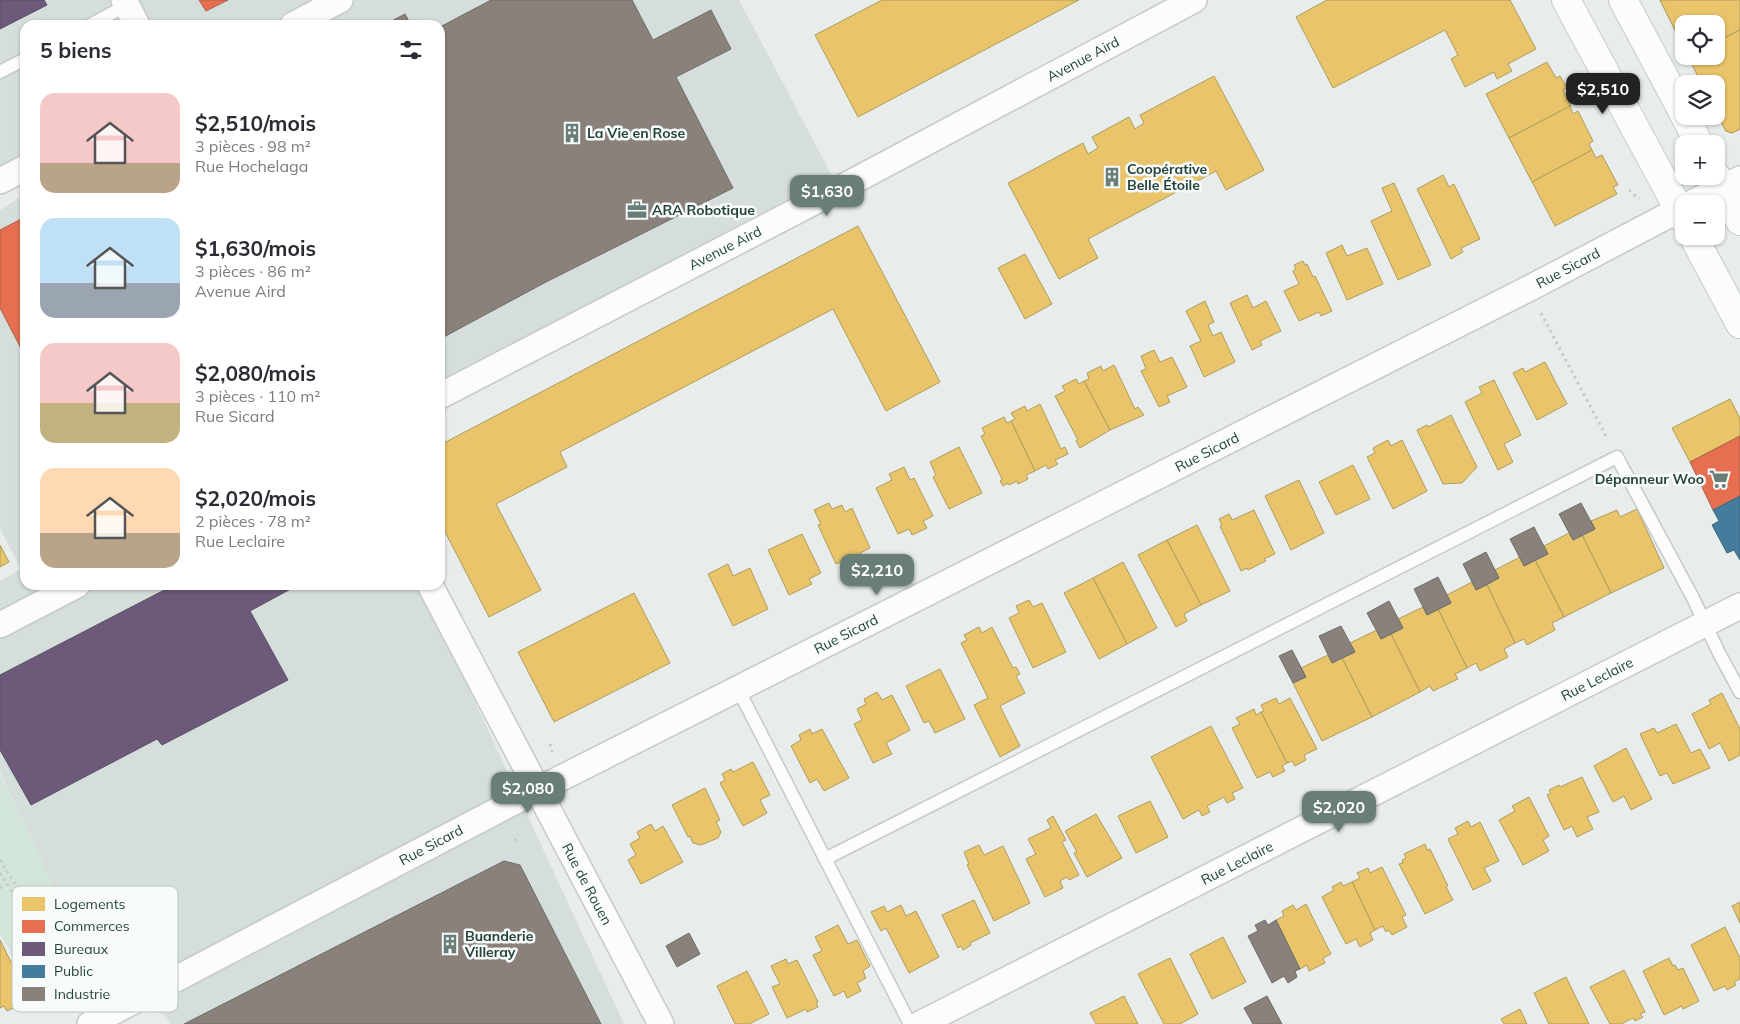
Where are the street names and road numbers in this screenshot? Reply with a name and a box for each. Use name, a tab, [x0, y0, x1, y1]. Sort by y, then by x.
street label: Avenue Aird	[1044, 32, 1122, 86]
street label: Avenue Aird	[686, 222, 764, 274]
street label: Rue Sicard	[1533, 244, 1603, 292]
street label: Rue Sicard	[1172, 428, 1242, 476]
street label: Rue Sicard	[811, 610, 881, 658]
street label: Rue Leclaire	[1558, 653, 1636, 705]
street label: Rue Sicard	[396, 821, 466, 869]
street label: Rue Leclaire	[1198, 837, 1276, 889]
street label: Rue de Rouen	[558, 840, 616, 928]

